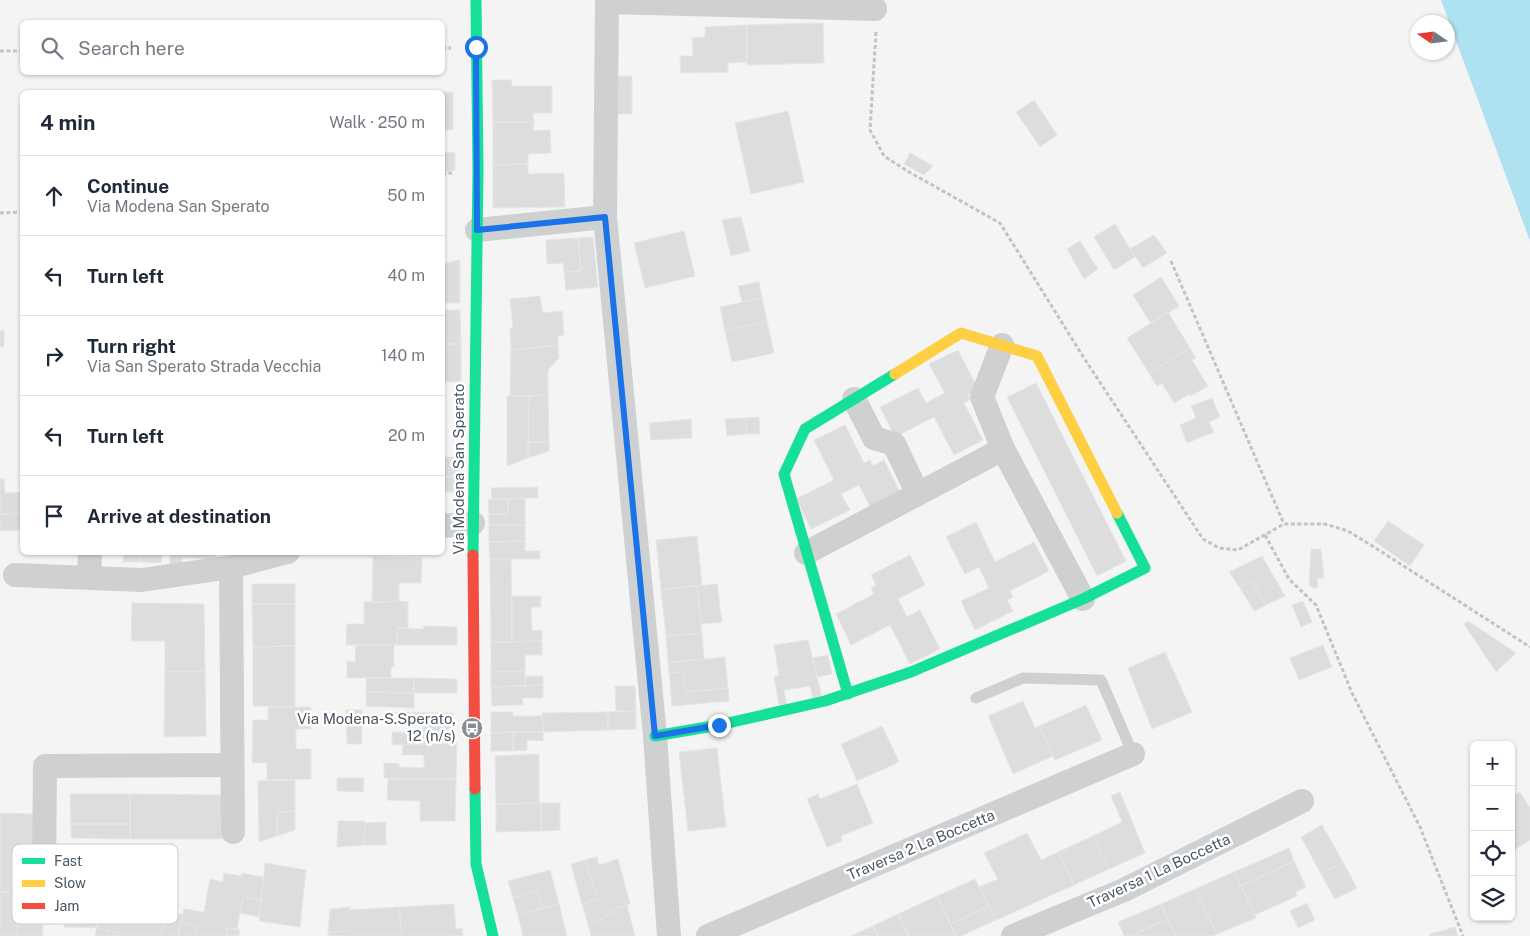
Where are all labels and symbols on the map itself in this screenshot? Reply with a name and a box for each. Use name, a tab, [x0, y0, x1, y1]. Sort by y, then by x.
north arrow	[1410, 15, 1455, 60]
route start	[465, 36, 488, 59]
street label: Via Modena San Sperato	[450, 383, 467, 555]
place label: Via Modena-S.Sperato, 12 (n/s)	[297, 710, 456, 744]
route end	[708, 714, 731, 737]
bus stop icon: Via Modena-S.Sperato, 12 (n/s)	[460, 716, 484, 740]
street label: Traversa 2 La Boccetta	[845, 806, 997, 883]
street label: Traversa 1 La Boccetta	[1085, 830, 1233, 911]
legend	[12, 844, 178, 924]
text: Fast	[54, 853, 82, 869]
text: Slow	[54, 875, 86, 891]
text: Jam	[54, 898, 79, 914]

